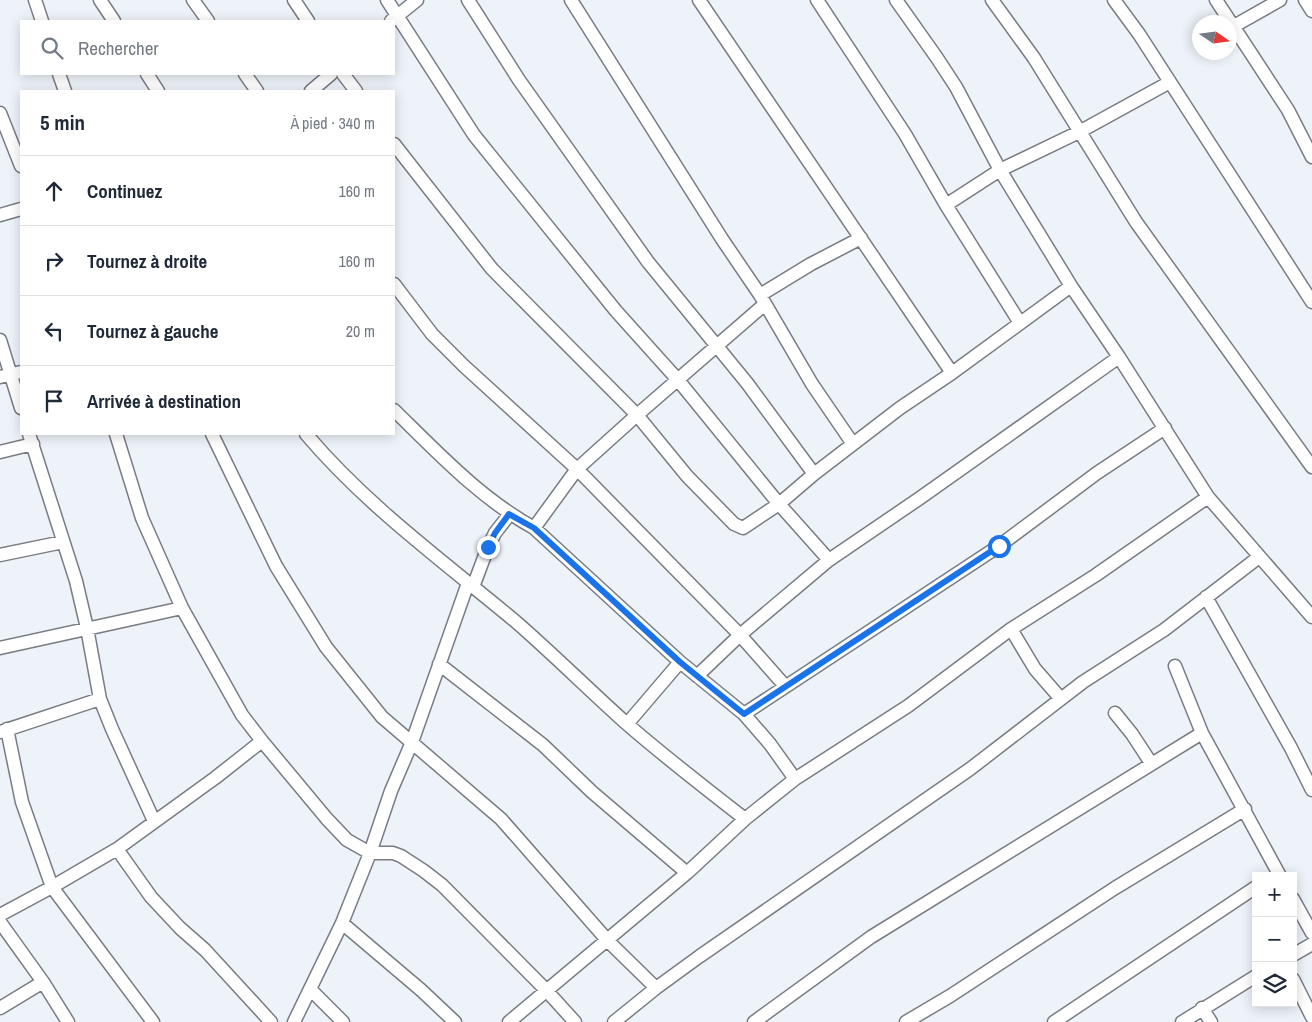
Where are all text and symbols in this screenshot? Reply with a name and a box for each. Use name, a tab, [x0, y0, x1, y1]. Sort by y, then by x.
north arrow	[1192, 15, 1237, 60]
search box	[20, 20, 395, 75]
icon: search	[38, 34, 66, 62]
text: Rechercher	[78, 35, 159, 61]
text: 5 min	[40, 108, 85, 137]
text: À pied · 340 m	[290, 112, 375, 134]
icon: ahead	[40, 177, 68, 205]
text: Continuez	[87, 178, 162, 204]
text: 160 m	[339, 180, 375, 202]
icon: right	[40, 247, 68, 275]
text: Tournez à droite	[87, 248, 207, 274]
text: 160 m	[339, 250, 375, 272]
icon: left	[40, 317, 68, 345]
text: Tournez à gauche	[87, 318, 218, 344]
text: 20 m	[346, 320, 375, 342]
icon: arrive	[40, 387, 68, 415]
text: Arrivée à destination	[87, 388, 241, 414]
route start	[988, 535, 1011, 558]
route end	[477, 536, 500, 559]
map controls	[1252, 872, 1297, 1007]
button: +	[1252, 872, 1297, 917]
button: −	[1252, 917, 1297, 962]
button: layers	[1252, 962, 1297, 1007]

